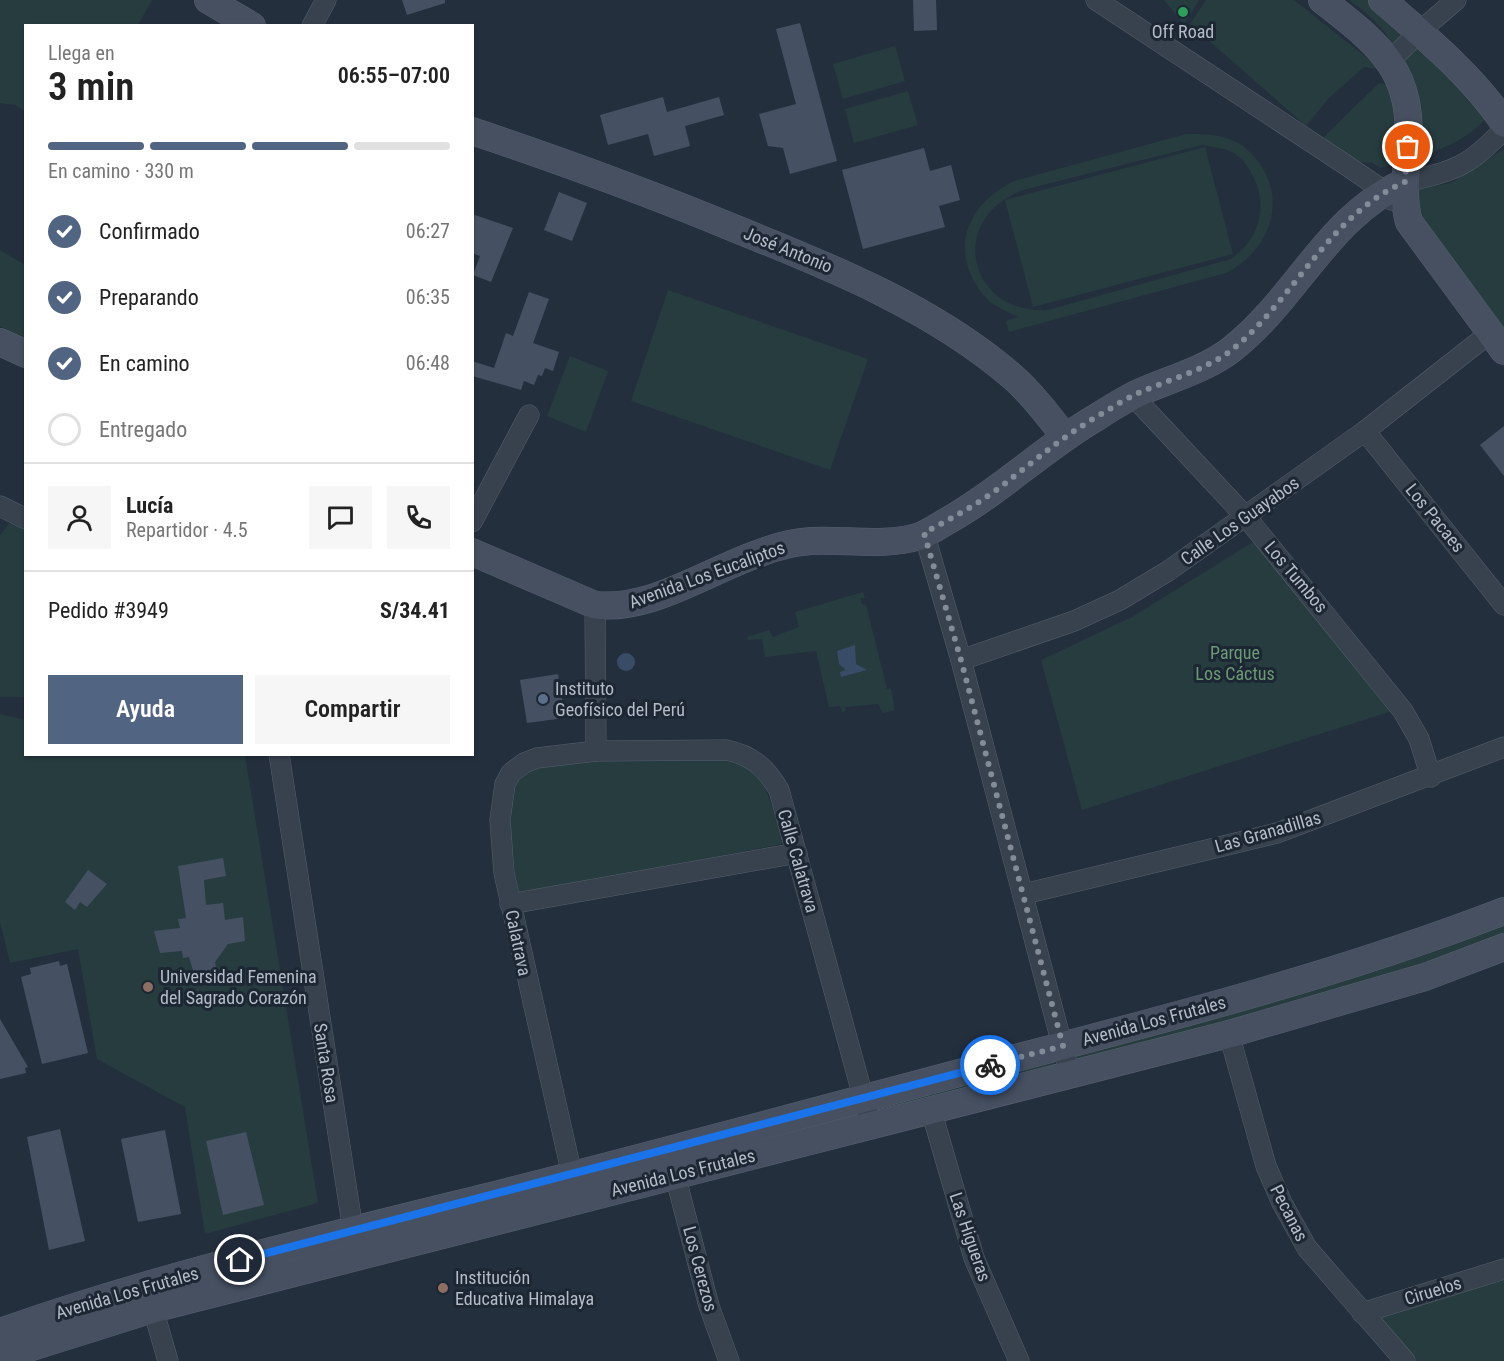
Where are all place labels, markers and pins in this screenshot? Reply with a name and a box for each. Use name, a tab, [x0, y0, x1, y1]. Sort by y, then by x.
marker: Off Road	[1176, 5, 1190, 19]
place label: Off Road	[1152, 21, 1214, 42]
pin	[1382, 121, 1433, 172]
place label: Instituto Geofísico del Perú	[555, 678, 685, 720]
marker: Instituto Geofísico del Perú	[536, 692, 550, 706]
place label: Universidad Femenina del Sagrado Corazón	[160, 966, 317, 1008]
marker: Universidad Femenina del Sagrado Corazón	[141, 980, 155, 994]
pin	[214, 1234, 265, 1285]
place label: Institución Educativa Himalaya	[455, 1267, 594, 1309]
marker: Institución Educativa Himalaya	[436, 1281, 450, 1295]

